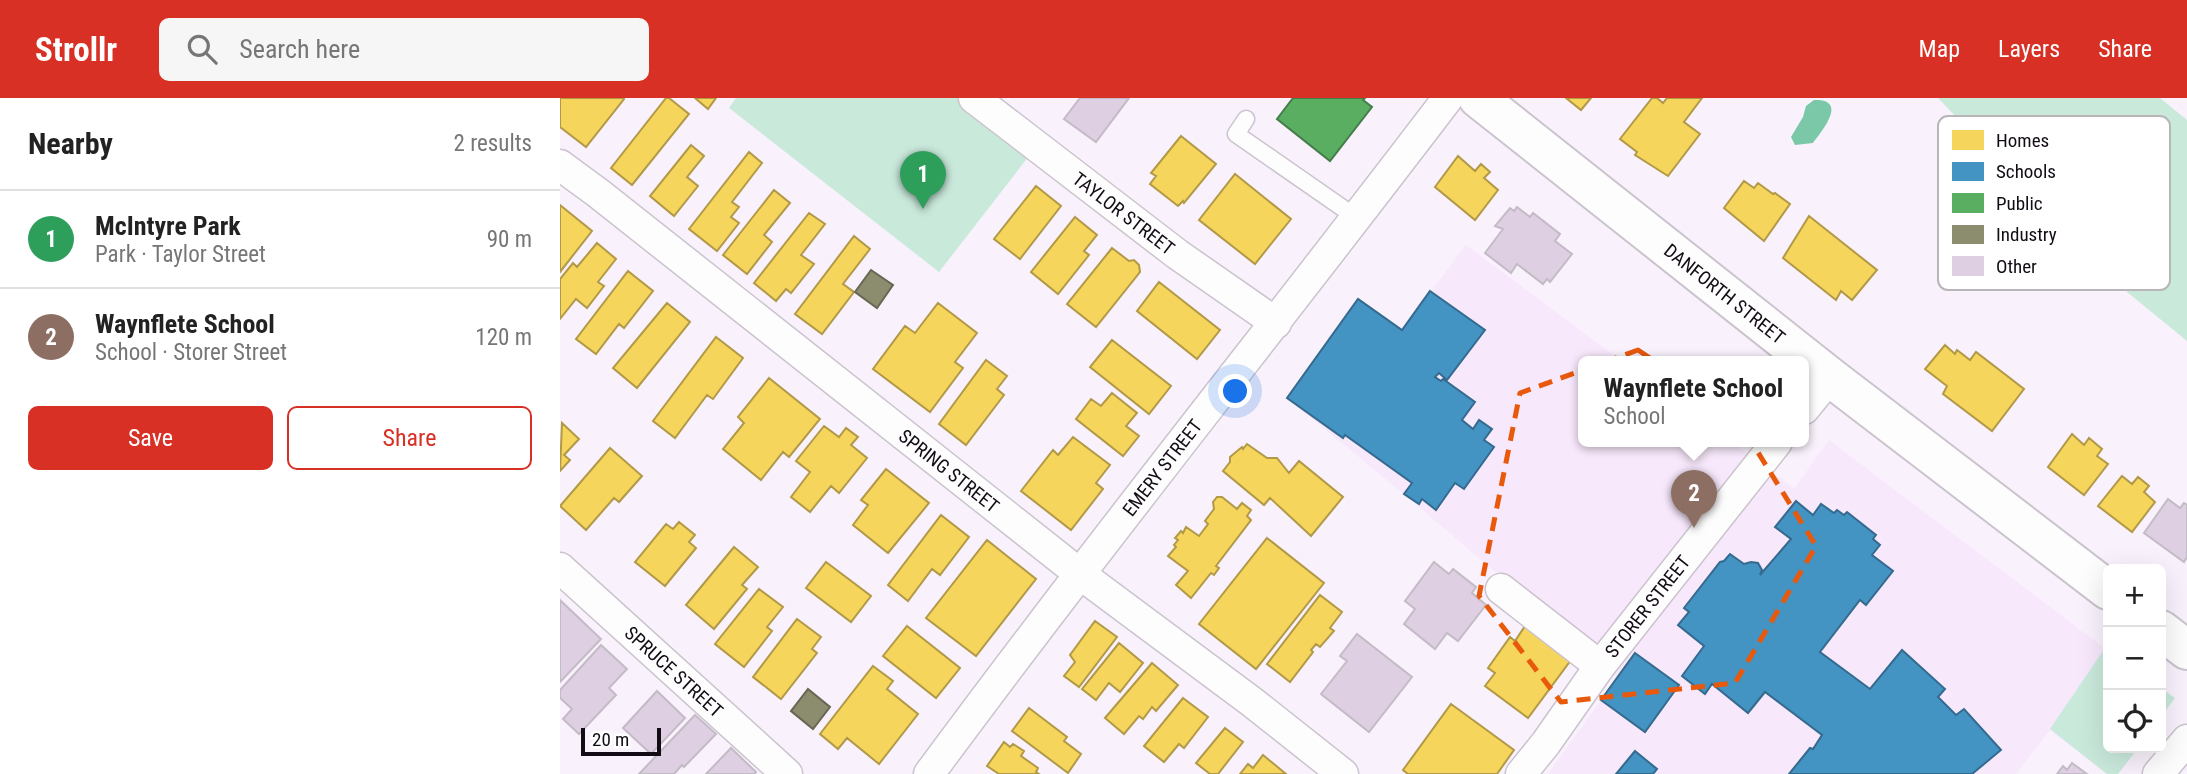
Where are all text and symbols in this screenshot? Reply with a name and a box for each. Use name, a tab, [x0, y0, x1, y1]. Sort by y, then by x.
search box	[159, 18, 649, 81]
text: Strollr	[35, 30, 117, 69]
icon: search	[183, 30, 221, 68]
text: Search here	[239, 34, 360, 64]
text: Map	[1919, 35, 1960, 63]
text: Layers	[1998, 35, 2060, 63]
text: Share	[2098, 35, 2152, 63]
legend	[1938, 116, 2170, 290]
text: Nearby	[28, 126, 113, 161]
text: Homes	[1996, 129, 2049, 152]
text: 2 results	[454, 130, 532, 157]
pin: 1	[900, 151, 946, 209]
text: Schools	[1996, 160, 2056, 183]
street label: TAYLOR STREET	[1068, 167, 1179, 260]
text: Public	[1996, 192, 2043, 215]
text: McIntyre Park	[95, 211, 241, 241]
text: Industry	[1996, 223, 2057, 246]
text: 1	[45, 226, 57, 253]
text: 90 m	[487, 226, 532, 253]
street label: DANFORTH STREET	[1660, 239, 1790, 349]
text: Park · Taylor Street	[95, 241, 266, 268]
text: Other	[1996, 255, 2037, 278]
text: Waynflete School	[95, 309, 275, 339]
text: 2	[45, 324, 57, 351]
text: 120 m	[475, 324, 532, 351]
text: School · Storer Street	[95, 339, 287, 366]
popup	[1578, 356, 1809, 447]
text: Waynflete School	[1604, 373, 1783, 403]
your location	[1218, 374, 1252, 408]
text: School	[1604, 403, 1666, 430]
button: Save	[28, 406, 273, 470]
button: Share	[287, 406, 532, 470]
street label: EMERY STREET	[1117, 415, 1207, 520]
street label: SPRING STREET	[895, 424, 1004, 517]
pin: 2	[1671, 470, 1717, 528]
street label: STORER STREET	[1600, 550, 1695, 662]
map controls	[2103, 564, 2166, 753]
button: +	[2103, 564, 2166, 627]
street label: SPRUCE STREET	[620, 621, 728, 722]
button: −	[2103, 627, 2166, 690]
button: locate	[2103, 690, 2166, 753]
scale bar	[581, 725, 662, 757]
text: 20 m	[592, 728, 629, 751]

